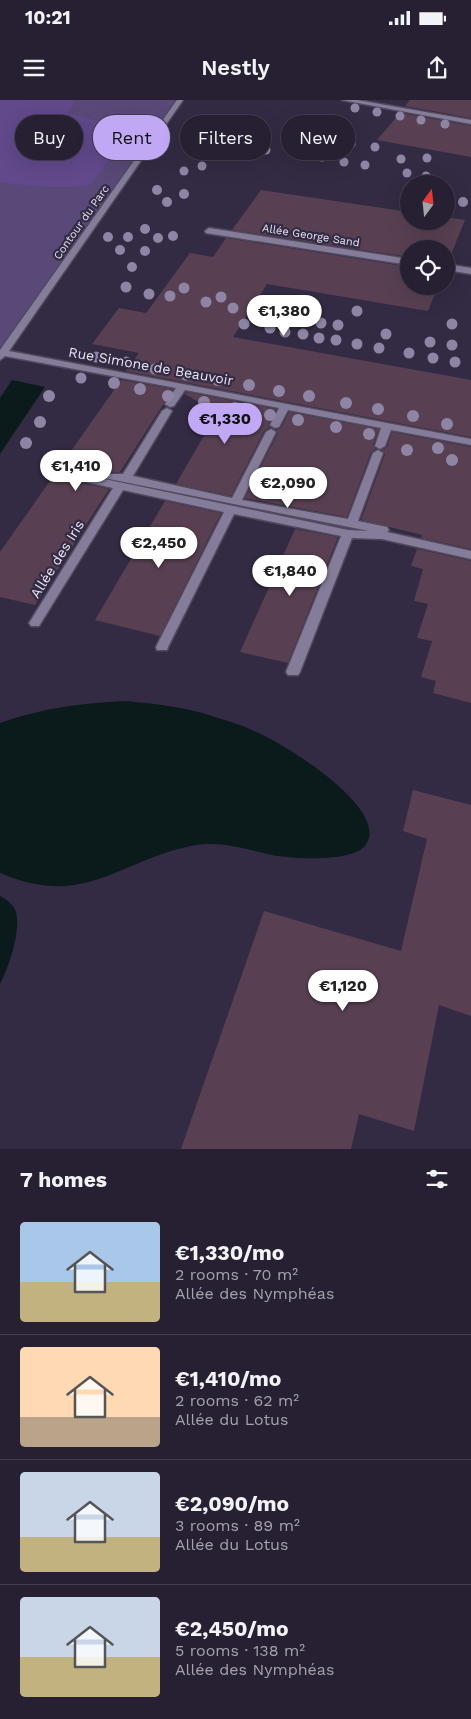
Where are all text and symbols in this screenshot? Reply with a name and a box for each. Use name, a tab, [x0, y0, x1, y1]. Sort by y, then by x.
text: 10:21	[25, 6, 71, 29]
icon: menu	[20, 54, 48, 82]
icon: share	[423, 54, 451, 82]
text: Nestly	[201, 55, 270, 80]
chip: Buy	[15, 115, 83, 160]
chip: Rent	[93, 115, 170, 160]
chip: Filters	[180, 115, 271, 160]
chip: New	[281, 115, 355, 160]
north arrow	[400, 175, 455, 230]
map controls	[400, 175, 455, 295]
street label: Contour du Parc	[51, 183, 112, 262]
street label: Allée George Sand	[261, 221, 361, 250]
button: locate	[400, 240, 455, 295]
pin: €1,380	[243, 294, 325, 337]
text: €1,380	[258, 301, 310, 320]
street label: Rue Simone de Beauvoir	[67, 344, 235, 388]
pin: €1,330	[184, 402, 266, 445]
text: €1,330	[199, 409, 251, 428]
pin: €1,410	[35, 450, 117, 492]
text: €1,410	[51, 456, 101, 475]
pin: €2,090	[247, 466, 329, 509]
text: €2,090	[260, 473, 316, 492]
street label: Allée des Iris	[27, 517, 87, 601]
pin: €2,450	[118, 526, 200, 569]
text: €2,450	[131, 533, 187, 552]
pin: €1,840	[249, 554, 331, 597]
text: €1,840	[263, 561, 317, 580]
pin: €1,120	[302, 970, 384, 1012]
text: €1,120	[319, 976, 367, 995]
icon: filters	[423, 1165, 451, 1193]
text: 7 homes	[20, 1167, 107, 1192]
text: €1,330/mo	[175, 1240, 284, 1265]
icon: home	[60, 1242, 120, 1302]
text: 2 rooms · 70 m²	[175, 1265, 298, 1284]
text: Allée des Nymphéas	[175, 1284, 334, 1303]
text: €1,410/mo	[175, 1366, 281, 1391]
icon: home	[60, 1367, 120, 1427]
text: 2 rooms · 62 m²	[175, 1391, 299, 1410]
text: Allée du Lotus	[175, 1410, 288, 1429]
text: €2,090/mo	[175, 1491, 289, 1516]
icon: home	[60, 1492, 120, 1552]
text: 3 rooms · 89 m²	[175, 1516, 300, 1535]
text: Allée du Lotus	[175, 1535, 288, 1554]
text: €2,450/mo	[175, 1616, 289, 1641]
icon: home	[60, 1617, 120, 1677]
text: 5 rooms · 138 m²	[175, 1641, 305, 1660]
text: Allée des Nymphéas	[175, 1660, 334, 1679]

